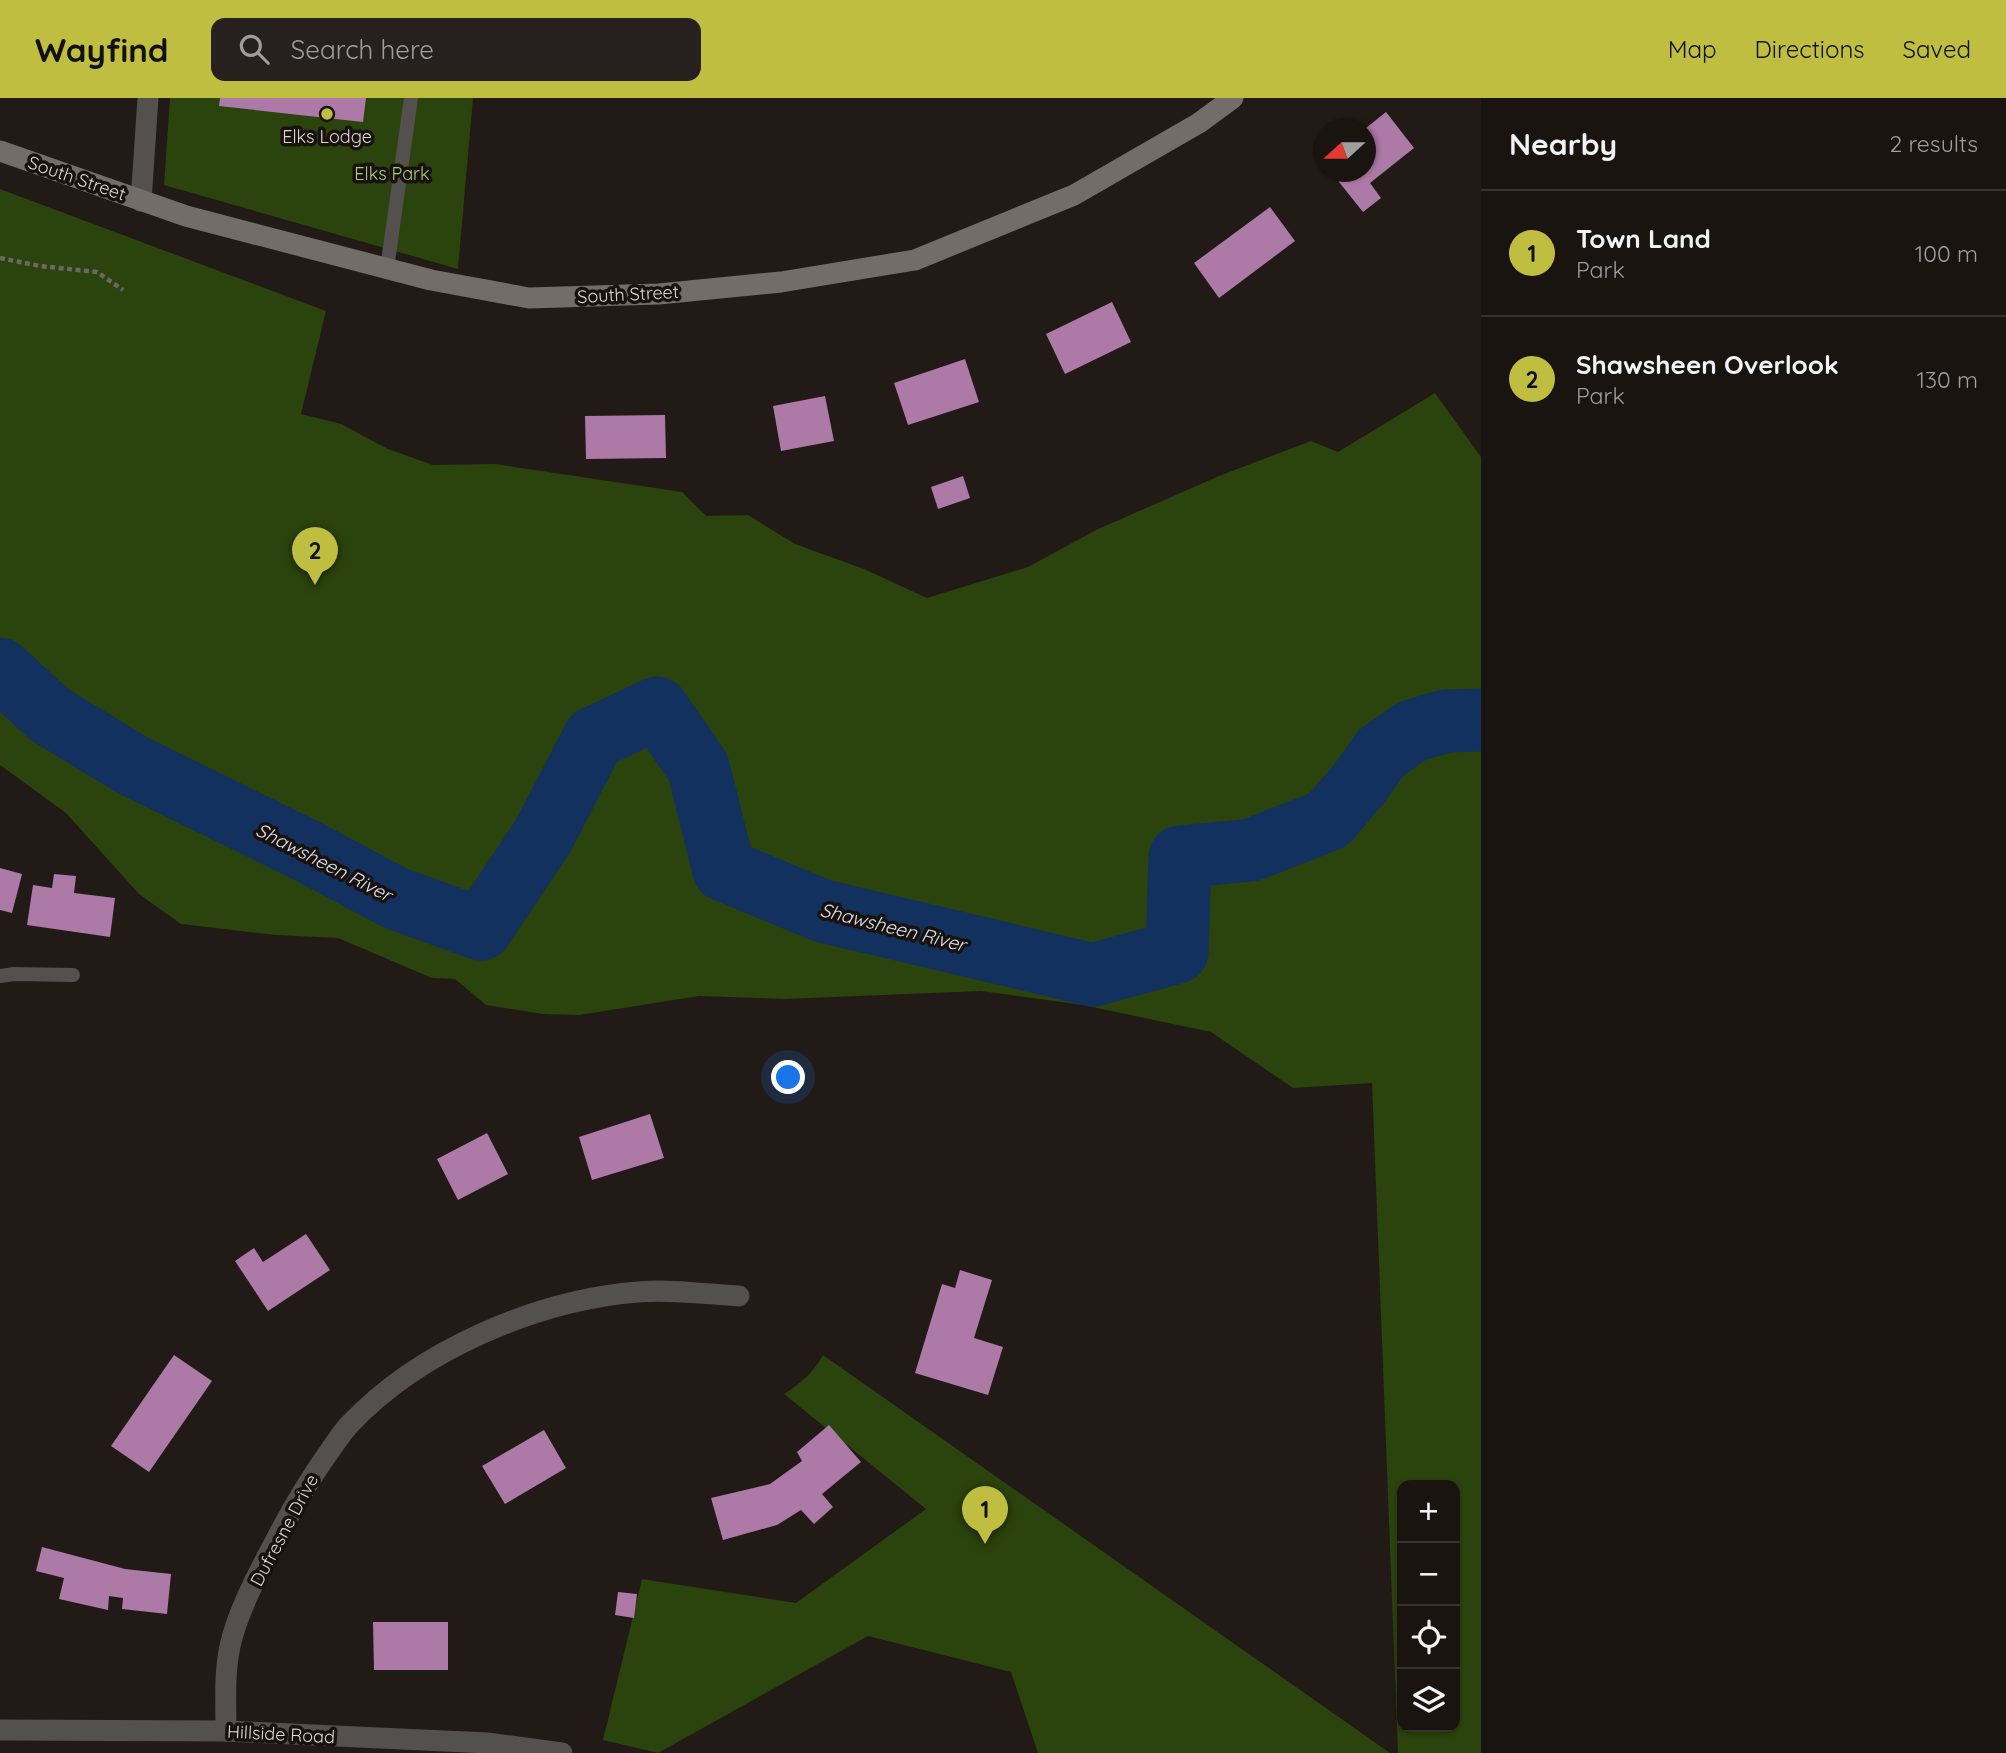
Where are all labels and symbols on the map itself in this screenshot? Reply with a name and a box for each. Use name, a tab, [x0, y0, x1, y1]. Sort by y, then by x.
marker: Elks Lodge	[319, 106, 335, 122]
north arrow	[1313, 119, 1376, 182]
place label: Elks Lodge	[282, 125, 372, 148]
street label: South Street	[25, 151, 129, 205]
park label: Elks Park	[354, 162, 430, 185]
street label: South Street	[577, 280, 679, 308]
pin: 2	[292, 527, 338, 585]
water label: Shawsheen River	[252, 817, 398, 908]
water label: Shawsheen River	[818, 897, 971, 957]
your location	[771, 1060, 805, 1094]
street label: Dufresne Drive	[245, 1470, 323, 1590]
pin: 1	[962, 1486, 1008, 1544]
street label: Hillside Road	[226, 1720, 336, 1748]

